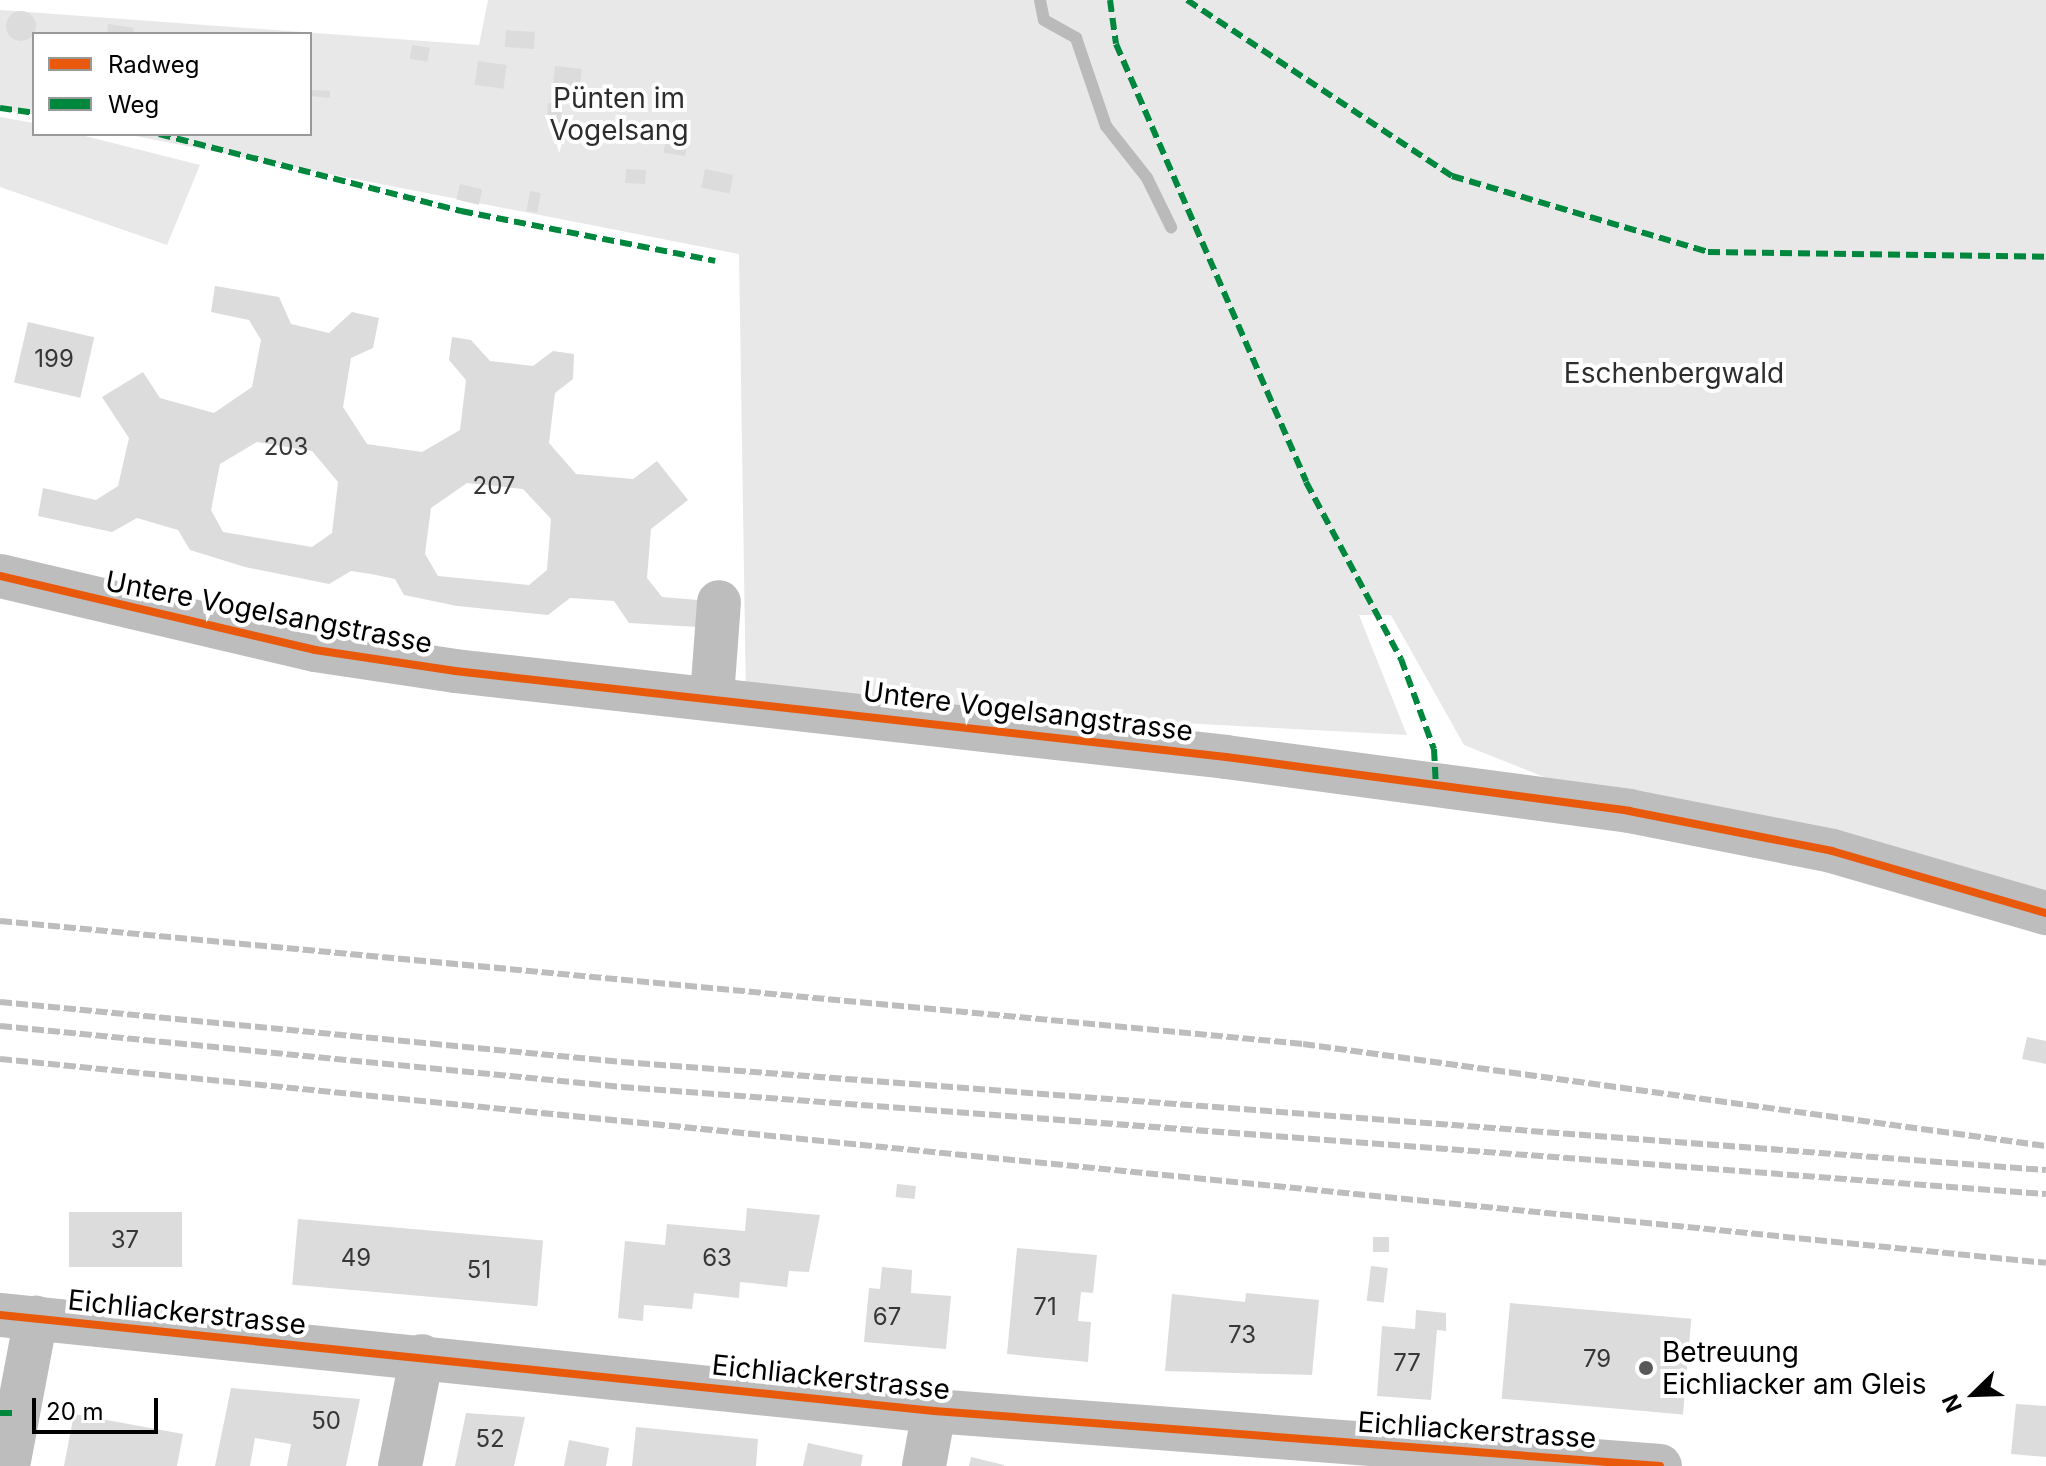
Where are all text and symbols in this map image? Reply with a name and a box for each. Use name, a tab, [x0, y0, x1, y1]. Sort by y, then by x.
legend	[32, 32, 312, 136]
text: Radweg	[108, 50, 199, 79]
park label: Pünten im Vogelsang	[549, 81, 689, 147]
text: Weg	[108, 90, 159, 119]
house number: 199	[34, 345, 74, 373]
park label: Eschenbergwald	[1564, 356, 1784, 390]
house number: 203	[264, 433, 308, 461]
house number: 207	[473, 472, 515, 500]
street label: Untere Vogelsangstrasse	[103, 564, 435, 660]
street label: Untere Vogelsangstrasse	[861, 674, 1195, 748]
house number: 37	[111, 1226, 139, 1254]
house number: 49	[341, 1244, 371, 1272]
house number: 63	[702, 1244, 732, 1272]
house number: 51	[467, 1256, 491, 1284]
street label: Eichliackerstrasse	[66, 1283, 308, 1341]
house number: 71	[1033, 1293, 1057, 1321]
house number: 67	[873, 1303, 901, 1331]
house number: 73	[1228, 1321, 1256, 1349]
place label: Betreuung Eichliacker am Gleis	[1662, 1335, 1927, 1401]
house number: 79	[1583, 1345, 1611, 1373]
street label: Eichliackerstrasse	[710, 1348, 952, 1406]
house number: 77	[1393, 1349, 1421, 1377]
north arrow	[1934, 1354, 2014, 1434]
marker: Betreuung Eichliacker am Gleis	[1637, 1359, 1655, 1377]
scale bar	[36, 1382, 162, 1432]
text: N	[1937, 1391, 1967, 1416]
text: 20 m	[46, 1397, 104, 1426]
street label: Eichliackerstrasse	[1357, 1405, 1597, 1455]
house number: 50	[311, 1407, 341, 1435]
house number: 52	[475, 1425, 505, 1453]

